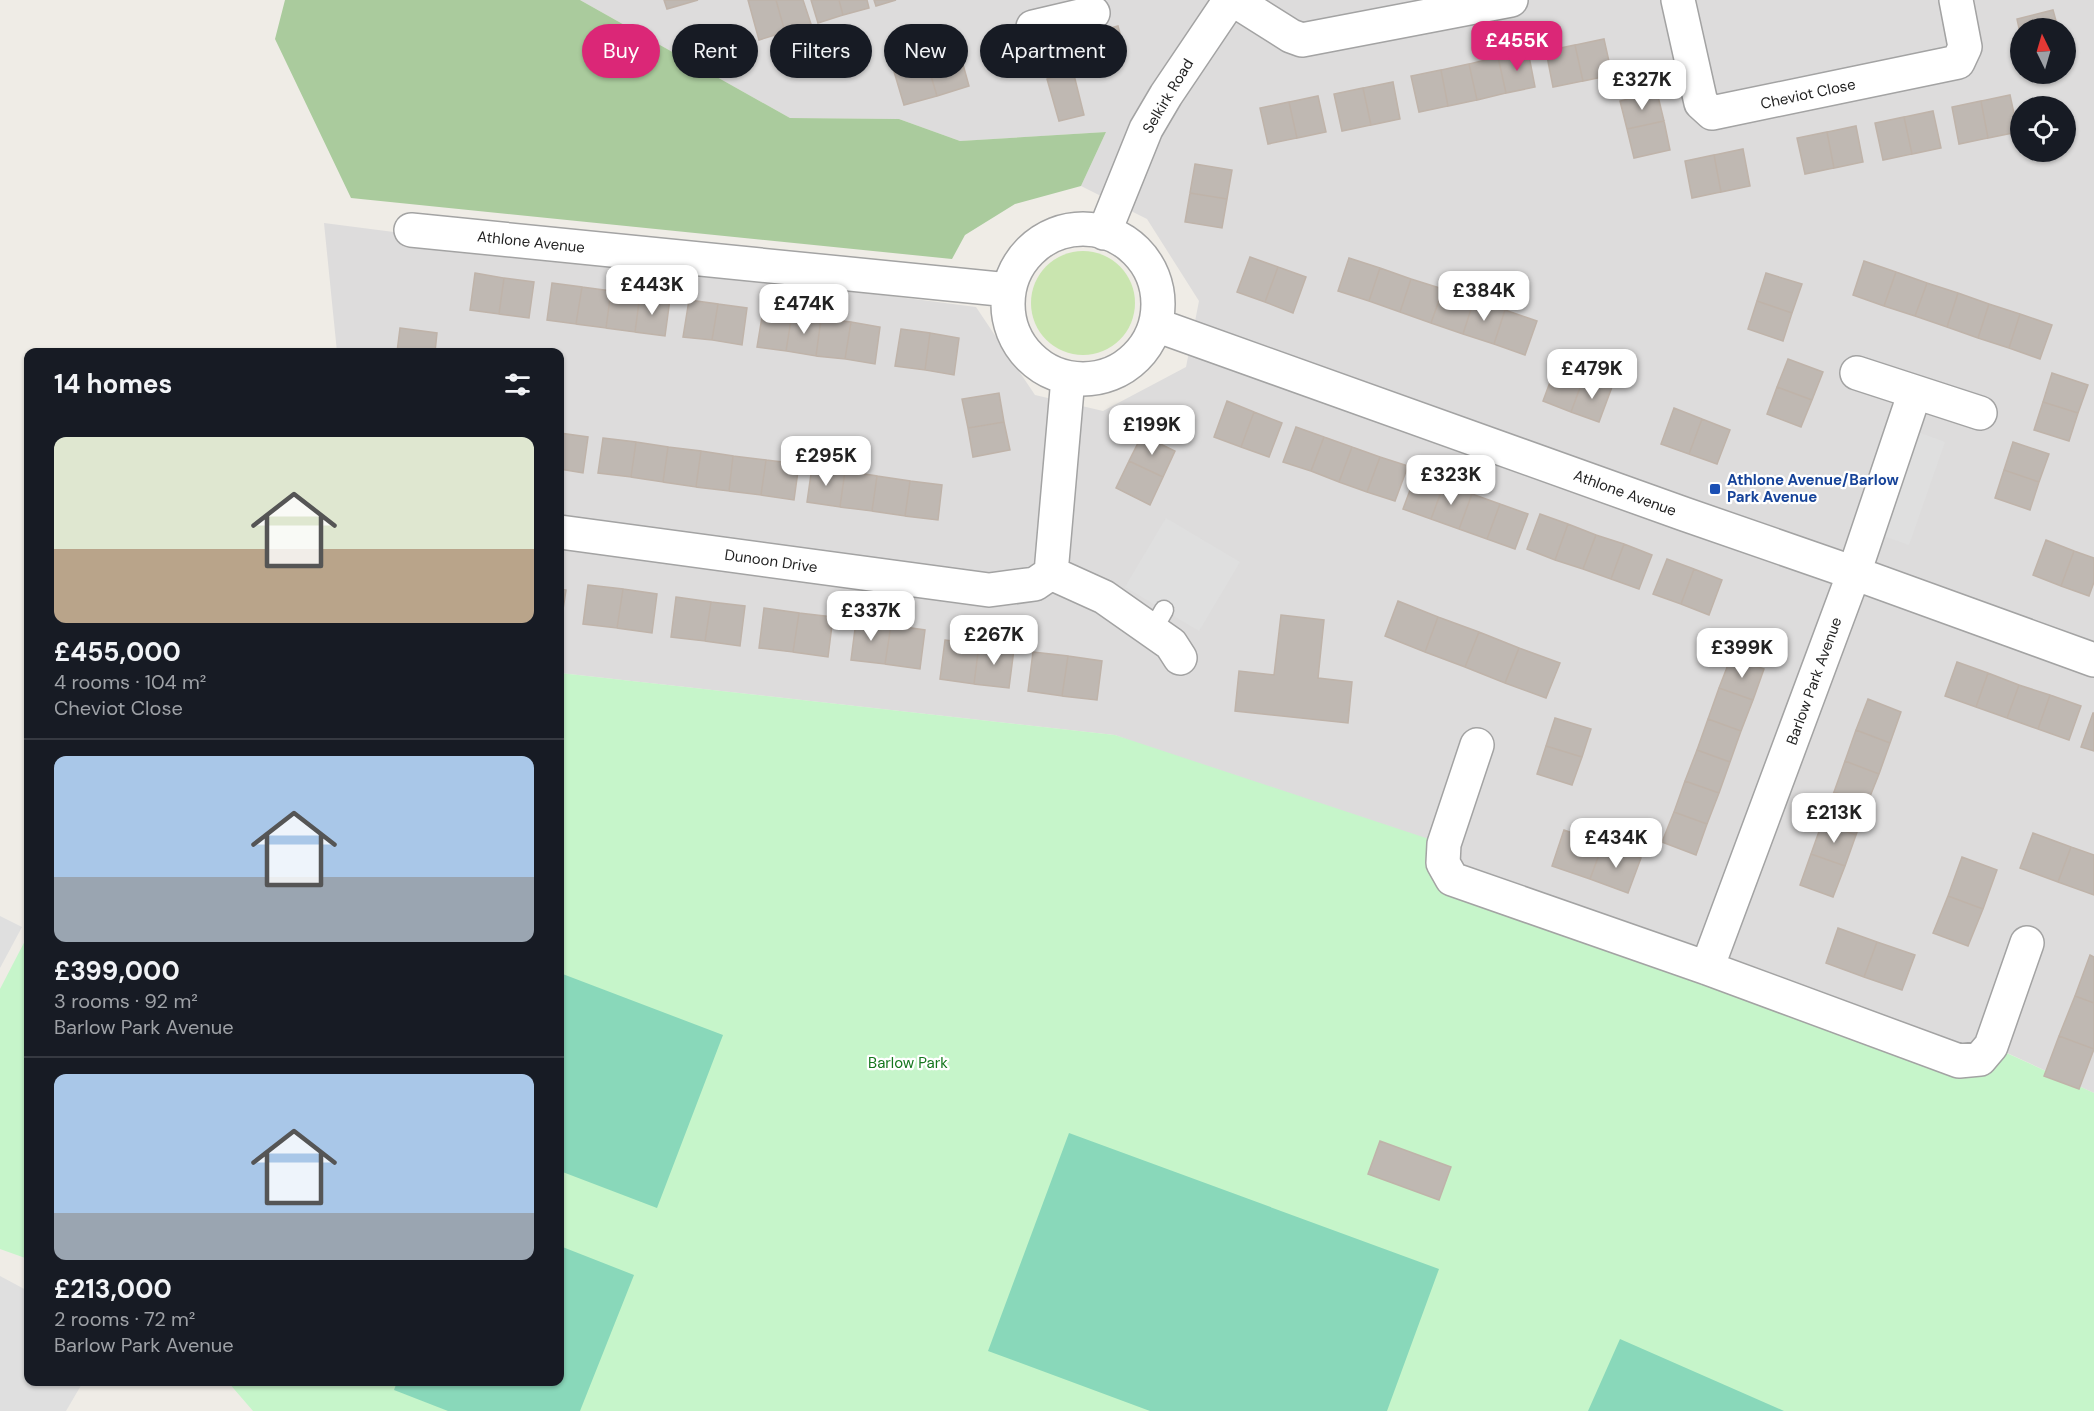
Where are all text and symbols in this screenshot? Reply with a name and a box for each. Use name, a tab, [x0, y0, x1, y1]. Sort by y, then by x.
north arrow	[2010, 18, 2076, 84]
map controls	[2010, 18, 2076, 162]
pin: £455K	[1475, 21, 1559, 72]
chip: Buy	[582, 24, 660, 78]
chip: Rent	[672, 24, 758, 78]
chip: Filters	[770, 24, 872, 78]
chip: New	[884, 24, 968, 78]
chip: Apartment	[980, 24, 1127, 78]
text: £455K	[1485, 27, 1549, 53]
street label: Selkirk Road	[1138, 55, 1198, 137]
pin: £327K	[1600, 60, 1684, 111]
text: £327K	[1612, 66, 1672, 92]
street label: Cheviot Close	[1759, 74, 1857, 114]
button: locate	[2010, 96, 2076, 162]
street label: Athlone Avenue	[476, 226, 586, 258]
pin: £443K	[610, 265, 694, 316]
text: £443K	[620, 271, 684, 297]
pin: £384K	[1442, 271, 1526, 322]
text: £384K	[1452, 277, 1516, 303]
pin: £474K	[762, 284, 846, 335]
text: £474K	[773, 290, 835, 316]
pin: £479K	[1550, 349, 1634, 400]
text: £479K	[1561, 355, 1623, 381]
text: 14 homes	[54, 367, 172, 401]
icon: filters	[501, 368, 534, 401]
pin: £199K	[1110, 405, 1194, 456]
text: £199K	[1123, 411, 1181, 437]
pin: £295K	[784, 436, 868, 487]
text: £295K	[795, 442, 857, 468]
pin: £323K	[1409, 455, 1493, 506]
text: £323K	[1420, 461, 1482, 487]
street label: Athlone Avenue	[1571, 465, 1679, 521]
place label: Athlone Avenue/Barlow Park Avenue	[1727, 470, 1900, 507]
icon: home	[240, 476, 348, 584]
marker: Athlone Avenue/Barlow Park Avenue	[1708, 482, 1722, 496]
street label: Dunoon Drive	[723, 545, 819, 577]
pin: £337K	[829, 591, 913, 642]
text: £337K	[841, 597, 901, 623]
street label: Barlow Park Avenue	[1782, 614, 1846, 748]
pin: £267K	[952, 615, 1036, 666]
text: £267K	[964, 621, 1024, 647]
pin: £399K	[1700, 628, 1784, 679]
text: £399K	[1711, 634, 1773, 660]
text: £455,000	[54, 635, 181, 669]
text: 4 rooms · 104 m²	[54, 669, 206, 695]
text: Cheviot Close	[54, 695, 183, 721]
pin: £213K	[1792, 793, 1876, 844]
icon: home	[240, 795, 348, 903]
text: £213K	[1806, 799, 1862, 825]
pin: £434K	[1574, 818, 1658, 869]
text: £434K	[1584, 824, 1648, 850]
text: £399,000	[54, 954, 180, 988]
text: 3 rooms · 92 m²	[54, 988, 198, 1014]
text: Barlow Park Avenue	[54, 1014, 234, 1040]
park label: Barlow Park	[868, 1053, 948, 1073]
icon: home	[240, 1113, 348, 1221]
text: £213,000	[54, 1272, 172, 1306]
text: 2 rooms · 72 m²	[54, 1306, 195, 1332]
text: Barlow Park Avenue	[54, 1332, 234, 1358]

